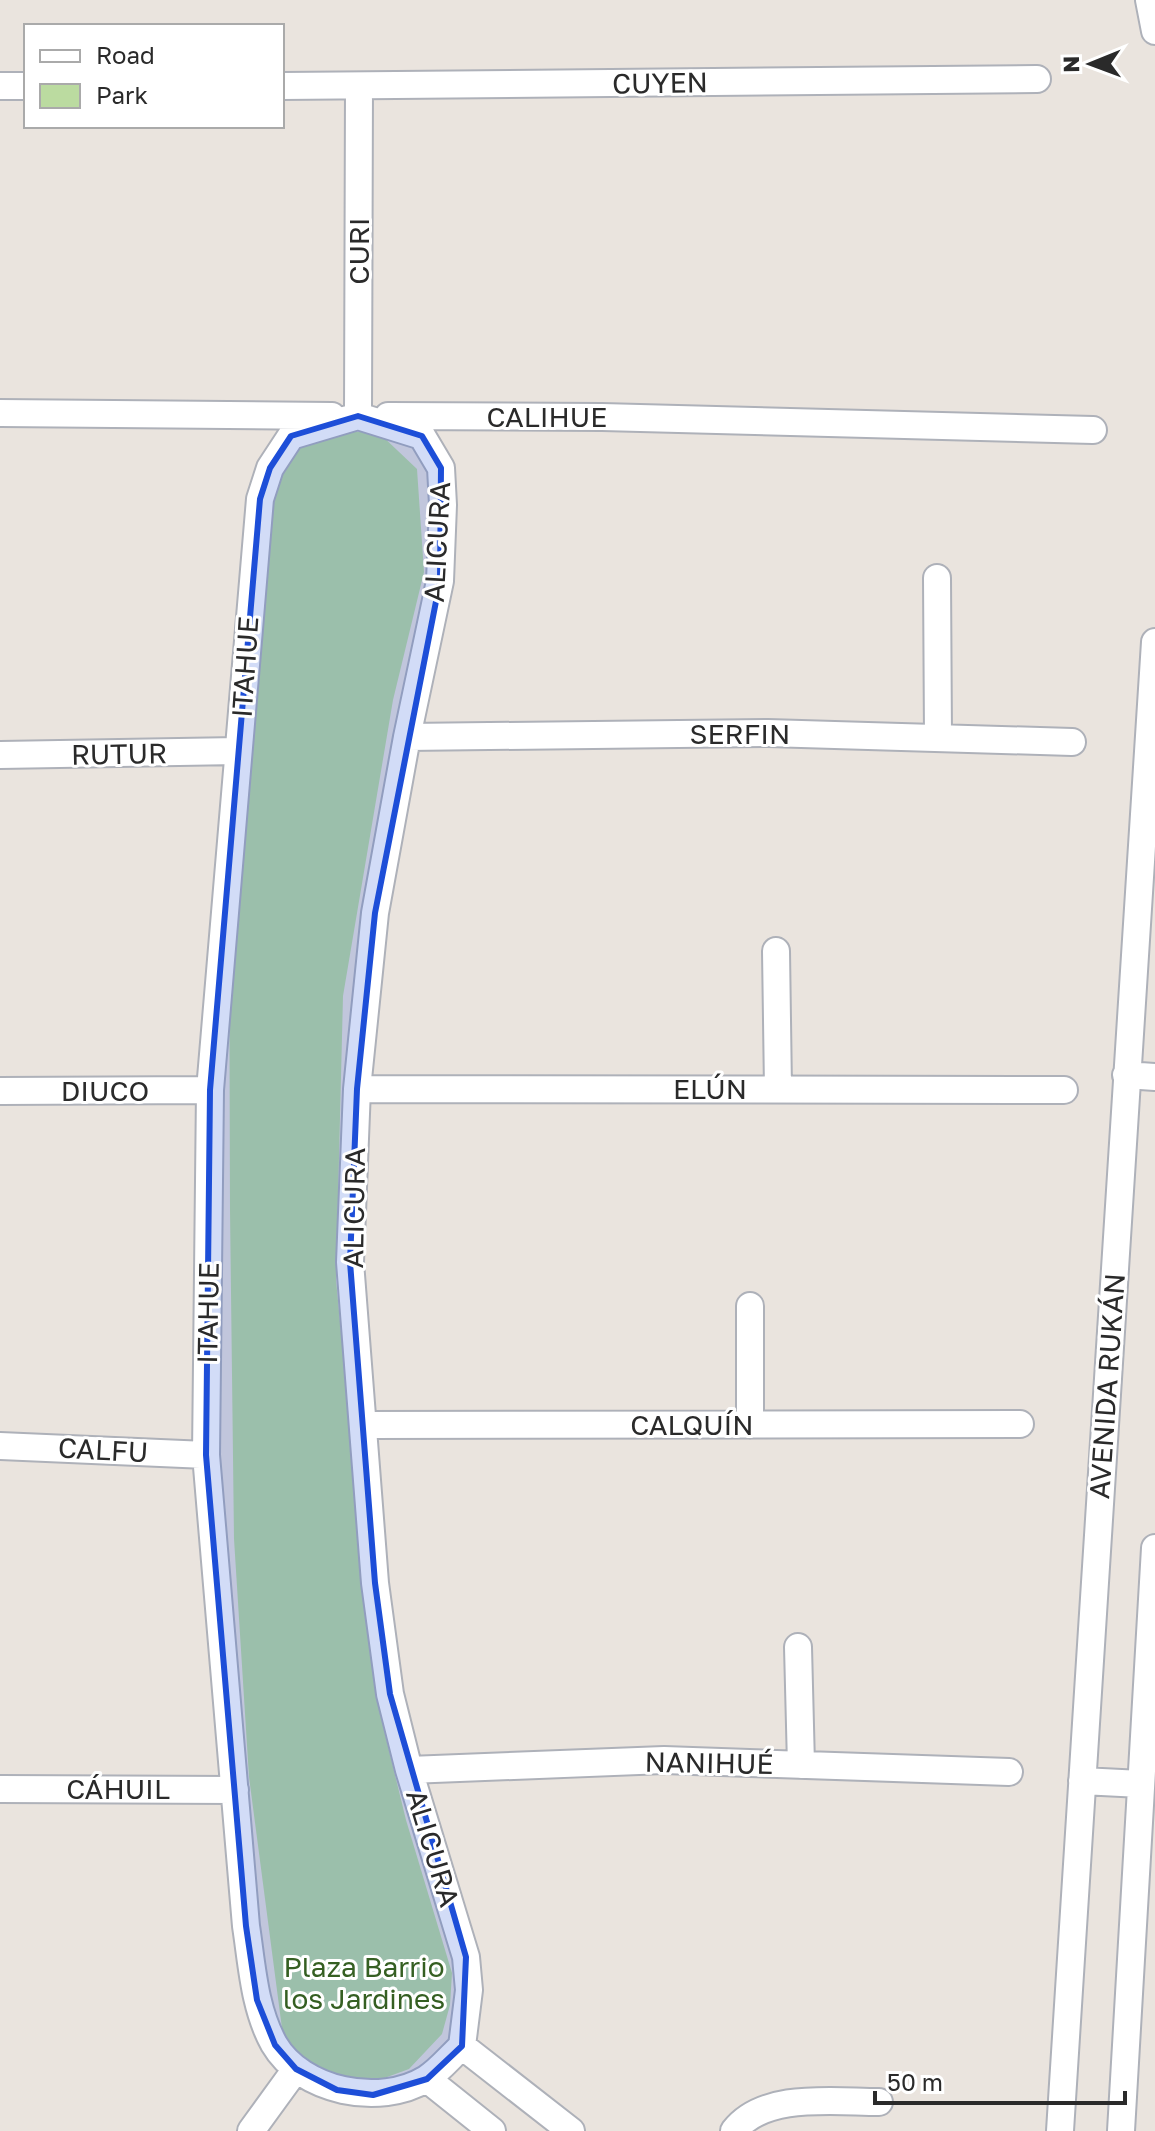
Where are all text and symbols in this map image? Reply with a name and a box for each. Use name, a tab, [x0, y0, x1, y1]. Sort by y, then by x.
legend	[24, 24, 284, 128]
north arrow	[1051, 24, 1131, 104]
text: Road	[96, 40, 155, 69]
text: N	[1057, 56, 1084, 73]
street label: CUYEN	[612, 65, 708, 100]
text: Park	[96, 80, 148, 109]
street label: CURI	[342, 217, 375, 285]
street label: CALIHUE	[487, 400, 607, 433]
street label: ALICURA	[417, 481, 456, 603]
street label: ITAHUE	[225, 615, 265, 719]
street label: SERFIN	[690, 717, 790, 750]
street label: RUTUR	[71, 736, 167, 771]
street label: ELÚN	[673, 1072, 747, 1105]
street label: DIUCO	[61, 1074, 149, 1107]
street label: ALICURA	[336, 1147, 371, 1269]
street label: ITAHUE	[190, 1262, 225, 1364]
street label: AVENIDA RUKÁN	[1082, 1272, 1131, 1500]
street label: CALQUÍN	[630, 1408, 754, 1441]
street label: CALFU	[57, 1431, 149, 1468]
street label: NANIHUÉ	[644, 1745, 774, 1780]
street label: CÁHUIL	[66, 1772, 170, 1805]
street label: ALICURA	[400, 1785, 467, 1911]
park label: Plaza Barrio los Jardines	[283, 1950, 445, 2015]
scale bar	[875, 2055, 1125, 2105]
text: 50 m	[887, 2067, 943, 2096]

